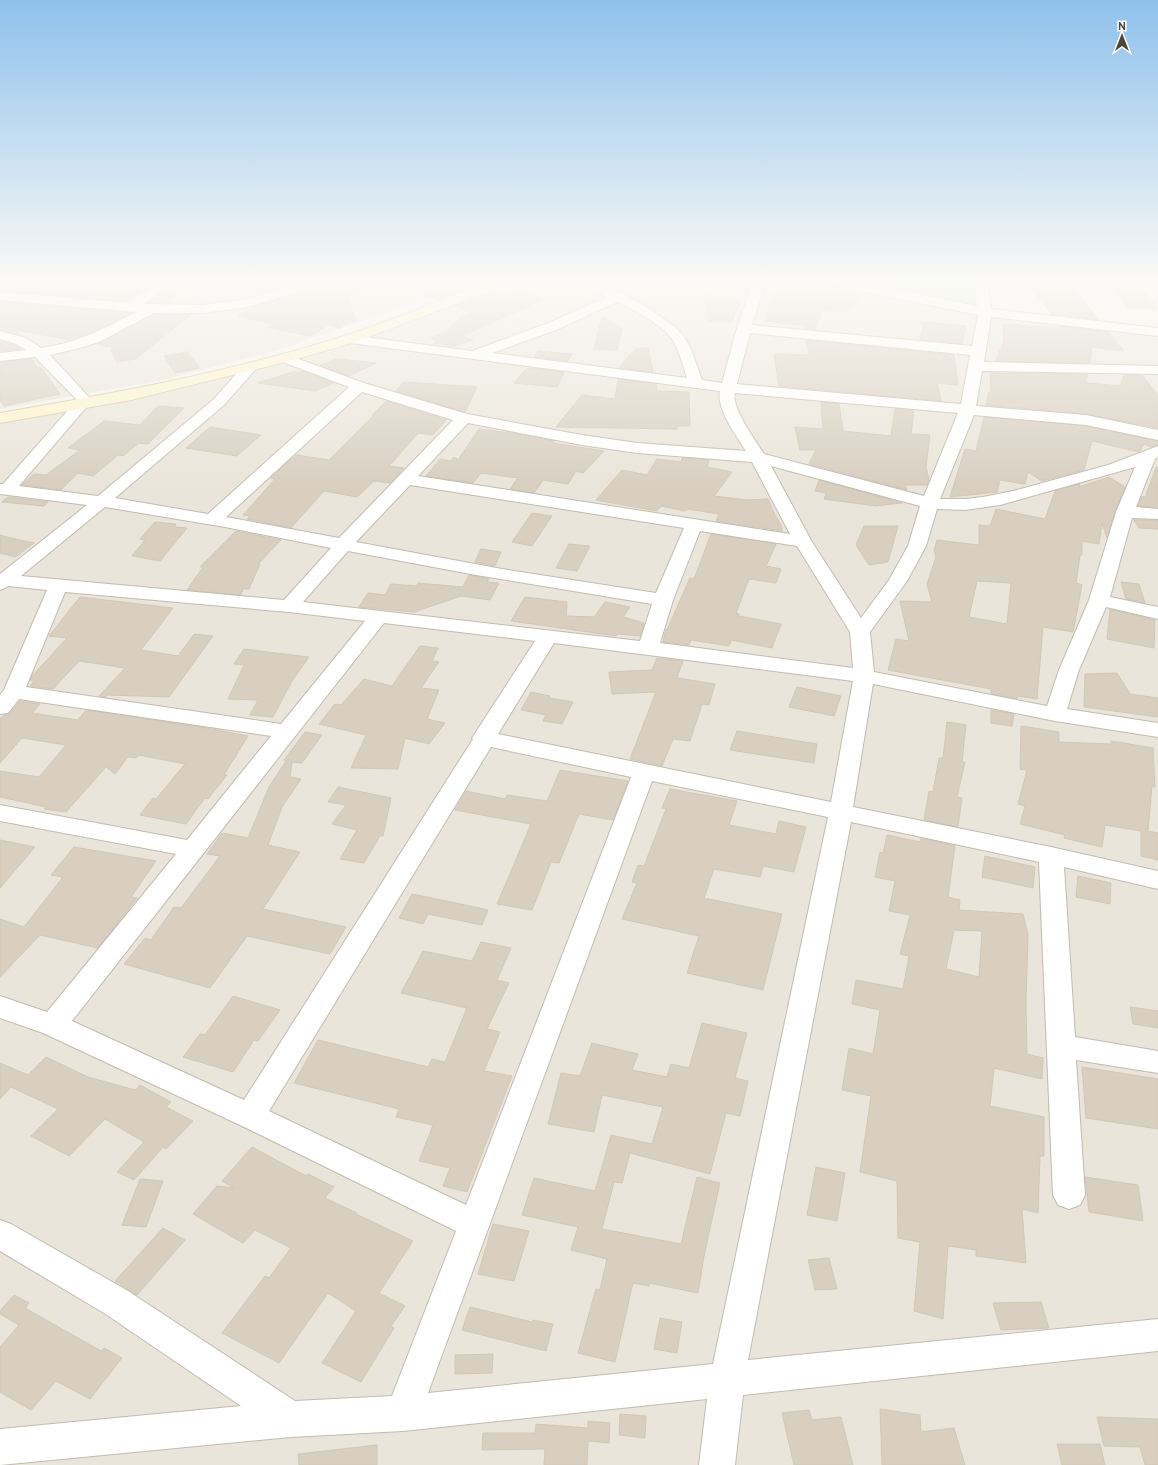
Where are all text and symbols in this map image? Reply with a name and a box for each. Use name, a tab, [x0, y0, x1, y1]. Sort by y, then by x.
north arrow	[1102, 16, 1142, 56]
text: N	[1118, 20, 1126, 34]

